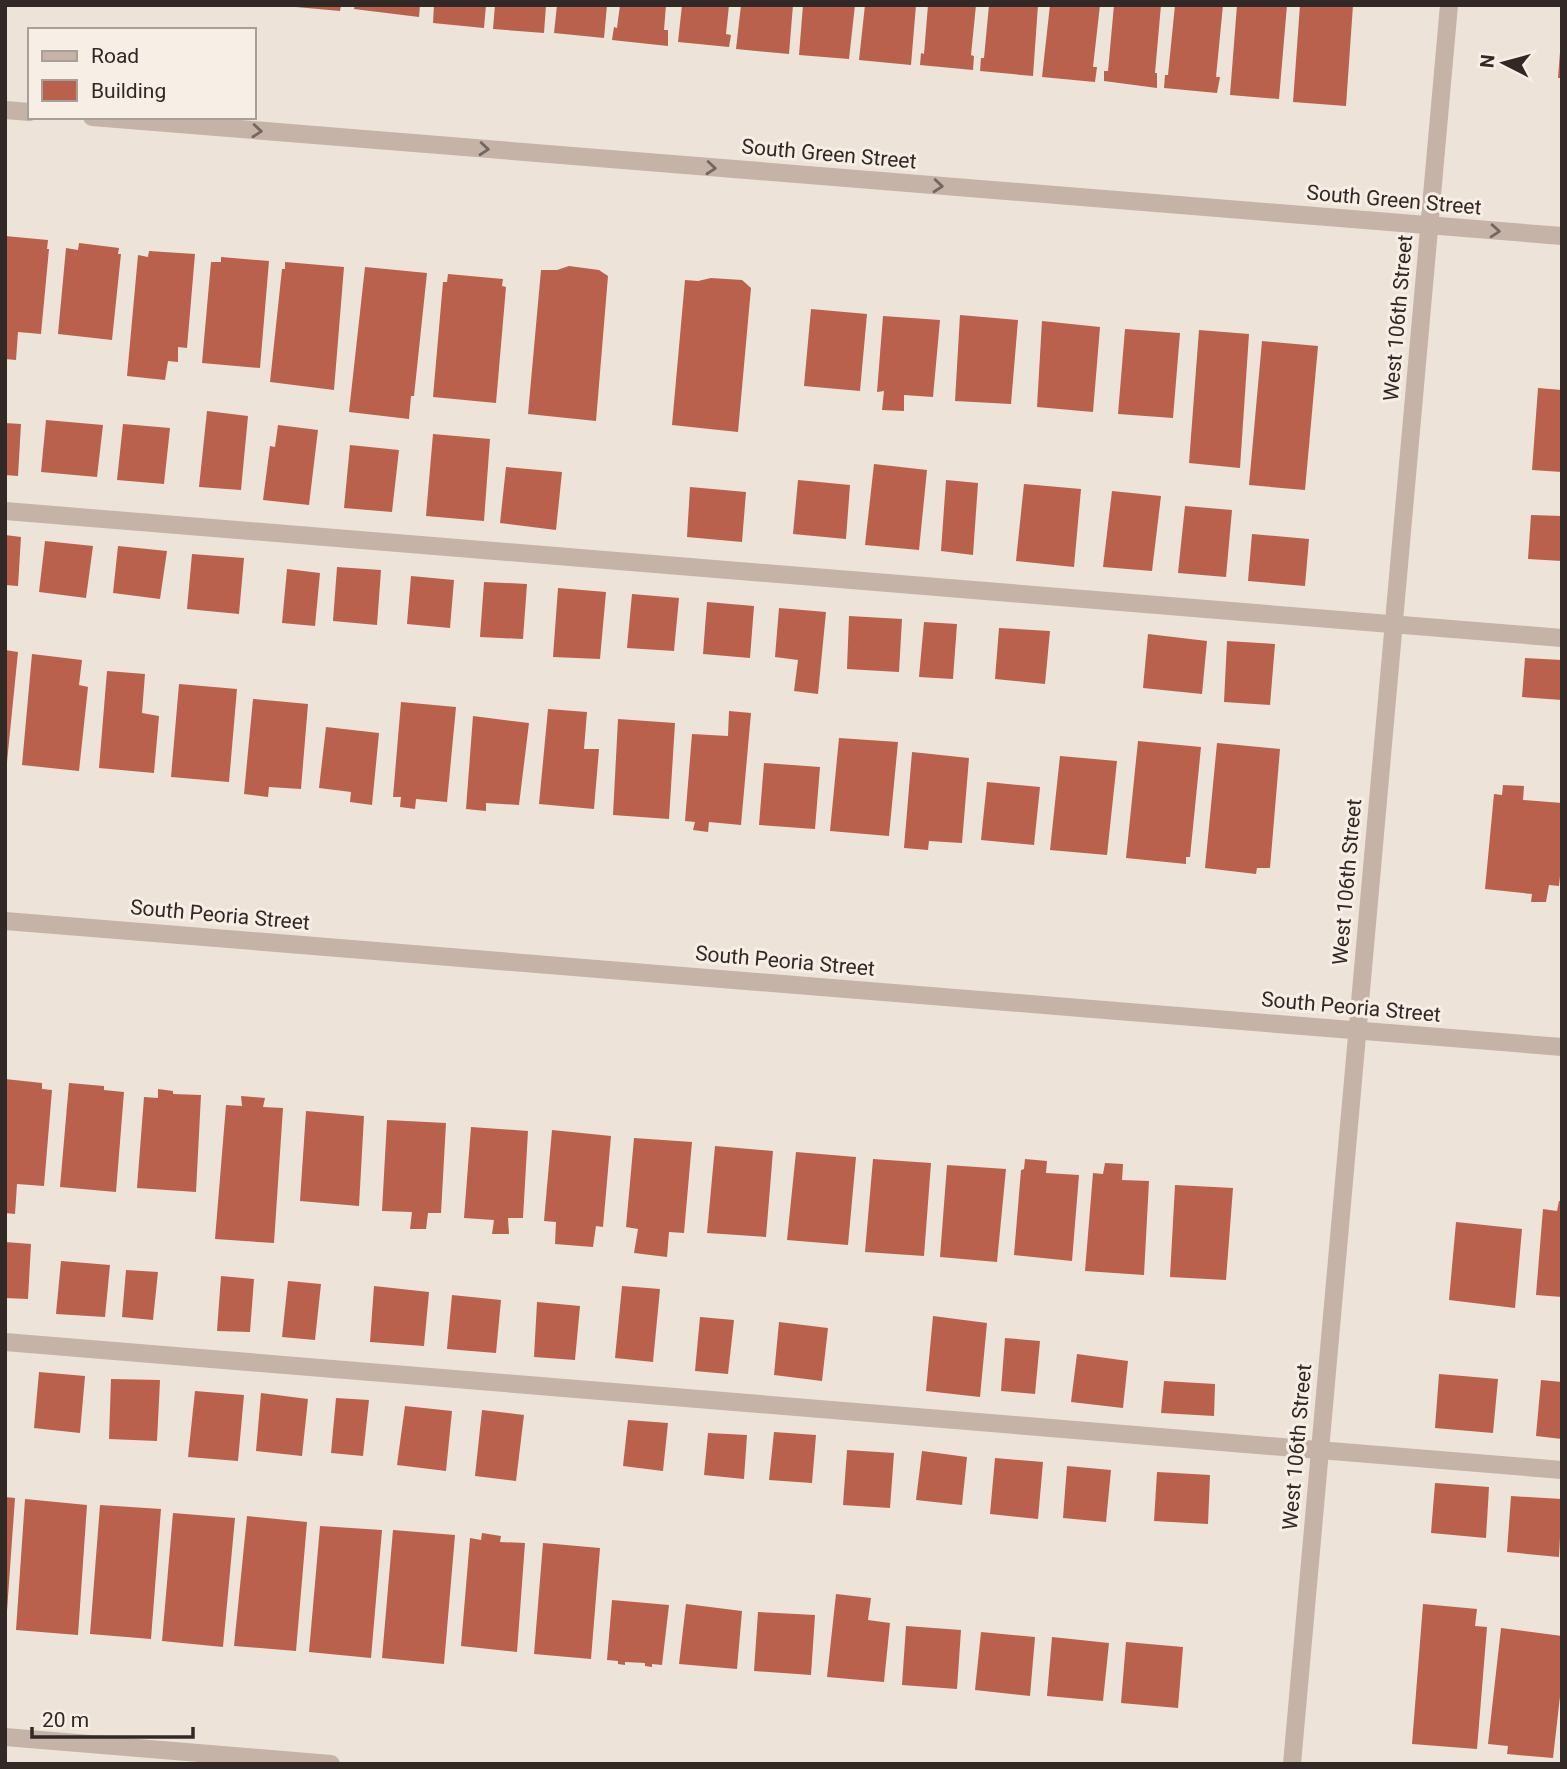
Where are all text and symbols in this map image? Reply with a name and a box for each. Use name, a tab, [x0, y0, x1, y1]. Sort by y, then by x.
legend	[28, 28, 256, 119]
north arrow	[1469, 28, 1539, 98]
text: Road	[91, 44, 139, 68]
text: N	[1475, 53, 1500, 69]
text: Building	[91, 79, 166, 103]
one-way arrow	[252, 123, 263, 138]
street label: South Green Street	[741, 134, 918, 174]
one-way arrow	[479, 141, 490, 156]
one-way arrow	[706, 160, 717, 175]
one-way arrow	[933, 178, 944, 193]
street label: South Green Street	[1306, 180, 1483, 220]
one-way arrow	[1490, 223, 1501, 238]
street label: West 106th Street	[1379, 234, 1417, 402]
street label: West 106th Street	[1328, 798, 1366, 966]
street label: South Peoria Street	[129, 895, 311, 935]
street label: South Peoria Street	[694, 941, 876, 981]
street label: South Peoria Street	[1260, 987, 1442, 1027]
street label: West 106th Street	[1278, 1363, 1316, 1531]
scale bar	[32, 1696, 192, 1740]
text: 20 m	[42, 1708, 89, 1732]

